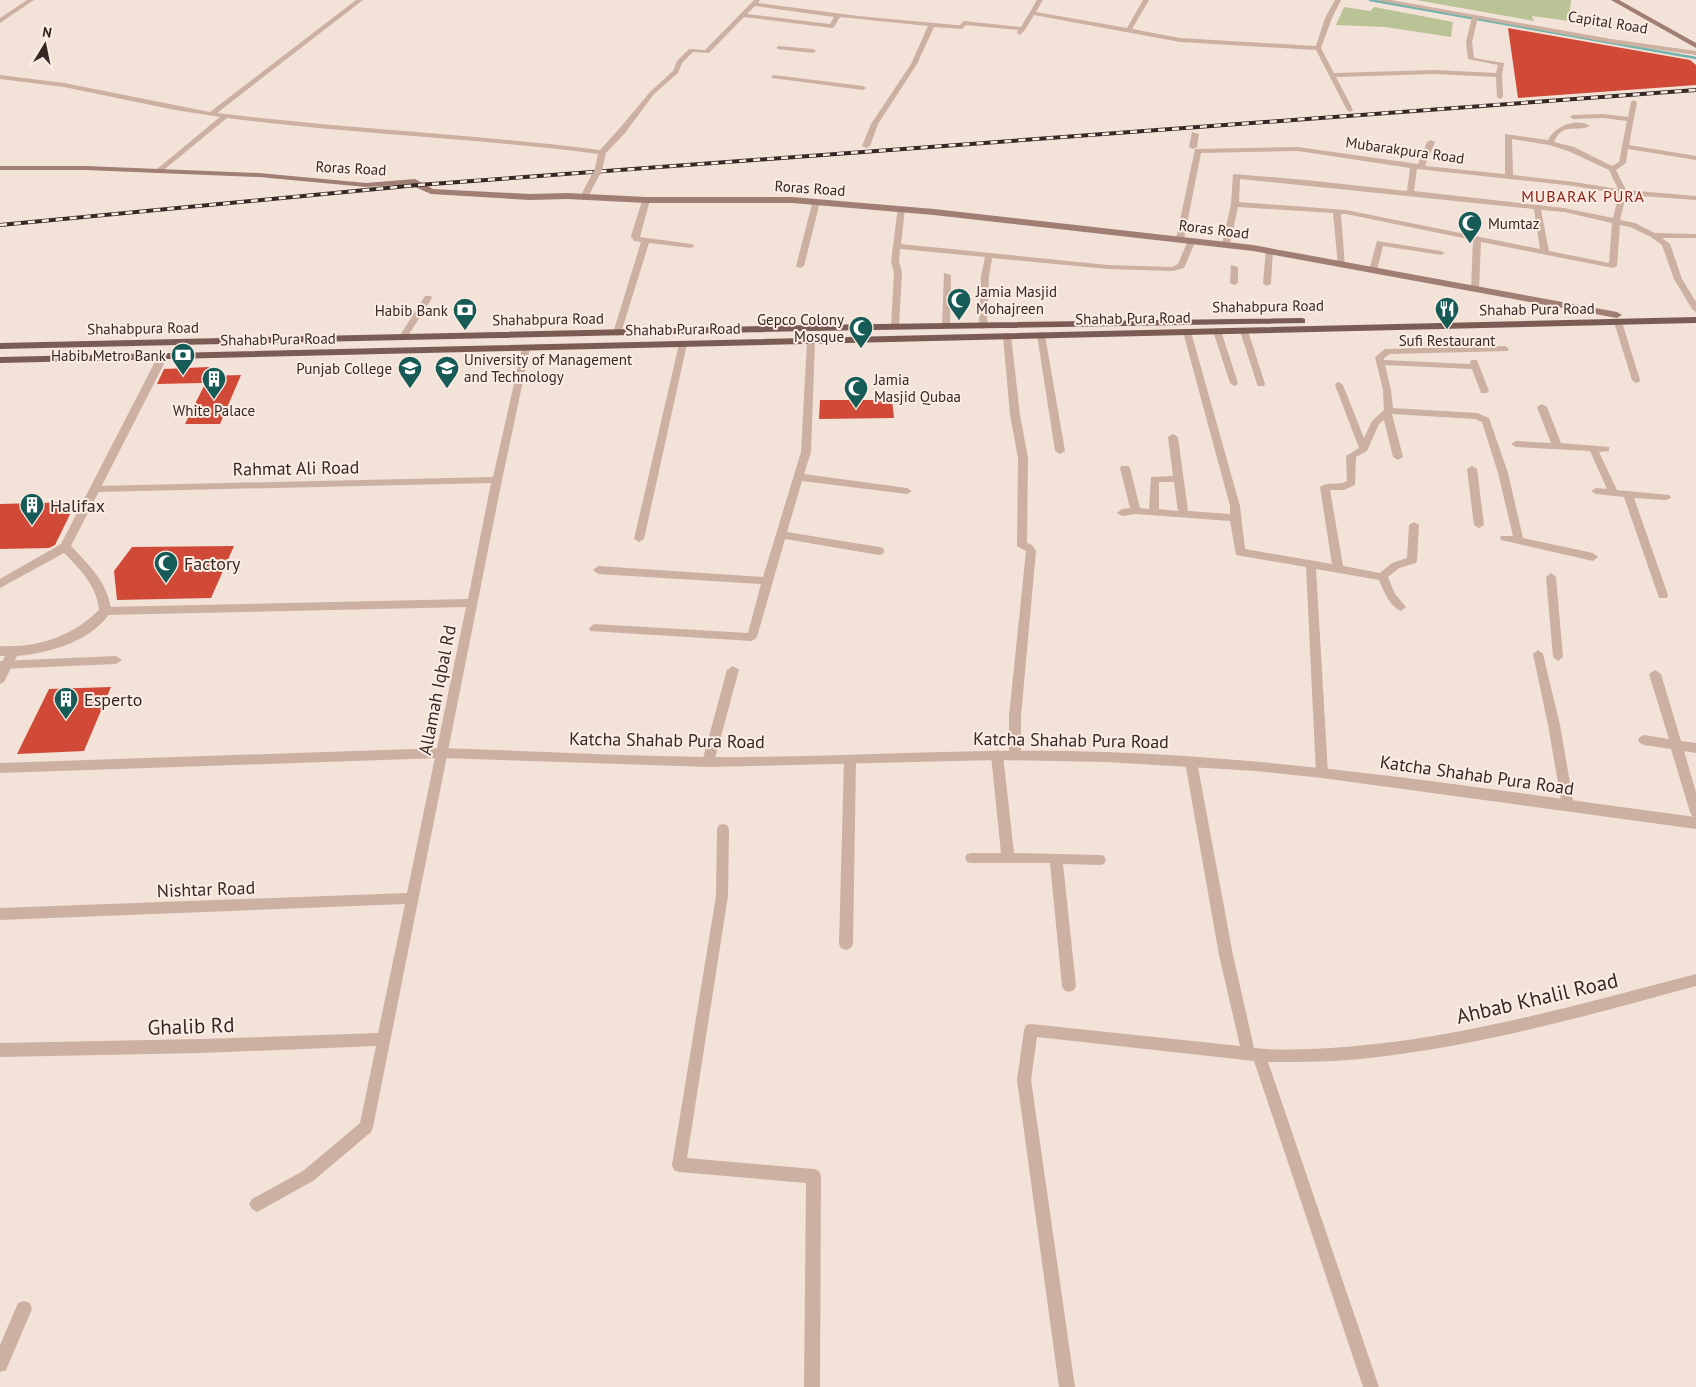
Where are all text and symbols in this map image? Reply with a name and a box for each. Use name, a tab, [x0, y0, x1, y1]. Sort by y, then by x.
street label: Capital Road	[1567, 6, 1649, 38]
north arrow	[20, 20, 70, 70]
text: N	[41, 23, 53, 42]
street label: Mubarakpura Road	[1344, 132, 1466, 168]
street label: Roras Road	[315, 157, 387, 179]
street label: Roras Road	[774, 176, 846, 200]
district label: MUBARAK PURA	[1521, 186, 1645, 206]
mosque icon: Mumtaz	[1457, 210, 1483, 244]
place label: Mumtaz	[1488, 214, 1539, 233]
street label: Roras Road	[1178, 215, 1250, 243]
place label: Jamia Masjid Mohajreen	[975, 282, 1057, 318]
mosque icon: Jamia Masjid Mohajreen	[946, 287, 972, 321]
street label: Shahabpura Road	[1212, 296, 1324, 316]
restaurant icon: Sufi Restaurant	[1434, 296, 1460, 330]
bank icon: Habib Bank	[452, 297, 478, 331]
street label: Shahab Pura Road	[1479, 298, 1595, 320]
place label: Habib Bank	[375, 301, 449, 320]
street label: Shahab Pura Road	[1075, 307, 1191, 329]
street label: Shahabpura Road	[492, 309, 604, 329]
place label: Gepco Colony Mosque	[757, 310, 844, 346]
mosque icon: Gepco Colony Mosque	[848, 315, 874, 349]
street label: Shahabpura Road	[87, 318, 199, 338]
street label: Shahab Pura Road	[625, 318, 741, 340]
street label: Shahab Pura Road	[220, 328, 336, 350]
place label: Sufi Restaurant	[1399, 331, 1495, 350]
bank icon: Habib Metro Bank	[170, 342, 196, 376]
place label: Habib Metro Bank	[51, 346, 167, 365]
place label: University of Management and Technology	[464, 350, 632, 386]
school or university icon: Punjab College	[397, 355, 423, 389]
school or university icon: University of Management and Technology	[434, 355, 460, 389]
place label: Punjab College	[296, 359, 392, 378]
building icon: White Palace	[201, 366, 227, 400]
place label: Jamia Masjid Qubaa	[873, 370, 961, 406]
mosque icon: Jamia Masjid Qubaa	[843, 375, 869, 409]
place label: White Palace	[173, 401, 255, 420]
street label: Rahmat Ali Road	[232, 455, 360, 481]
building icon: Halifax	[19, 492, 45, 526]
place label: Halifax	[50, 494, 105, 517]
mosque icon: Factory	[153, 550, 179, 584]
place label: Factory	[184, 552, 241, 575]
street label: Allamah Iqbal Rd	[413, 623, 461, 757]
building icon: Esperto	[53, 686, 79, 720]
place label: Esperto	[84, 688, 142, 711]
street label: Katcha Shahab Pura Road	[569, 727, 765, 753]
street label: Katcha Shahab Pura Road	[973, 727, 1169, 753]
street label: Katcha Shahab Pura Road	[1378, 750, 1576, 800]
street label: Nishtar Road	[156, 876, 256, 902]
street label: Ahbab Khalil Road	[1454, 966, 1620, 1030]
street label: Ghalib Rd	[147, 1011, 235, 1041]

